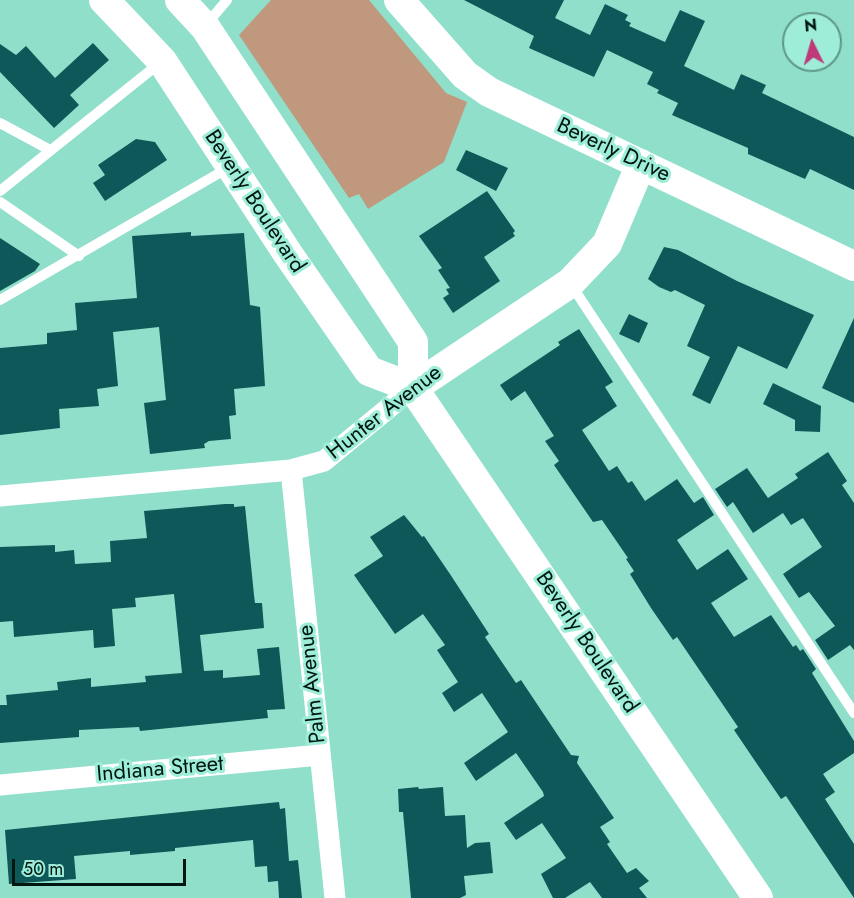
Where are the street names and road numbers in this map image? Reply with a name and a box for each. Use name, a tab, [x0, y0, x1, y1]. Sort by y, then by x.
street label: Beverly Drive	[552, 113, 674, 189]
street label: Beverly Boulevard	[198, 126, 310, 278]
street label: Hunter Avenue	[322, 360, 448, 466]
street label: Beverly Boulevard	[529, 567, 643, 719]
street label: Palm Avenue	[294, 623, 332, 745]
street label: Indiana Street	[96, 751, 224, 789]

